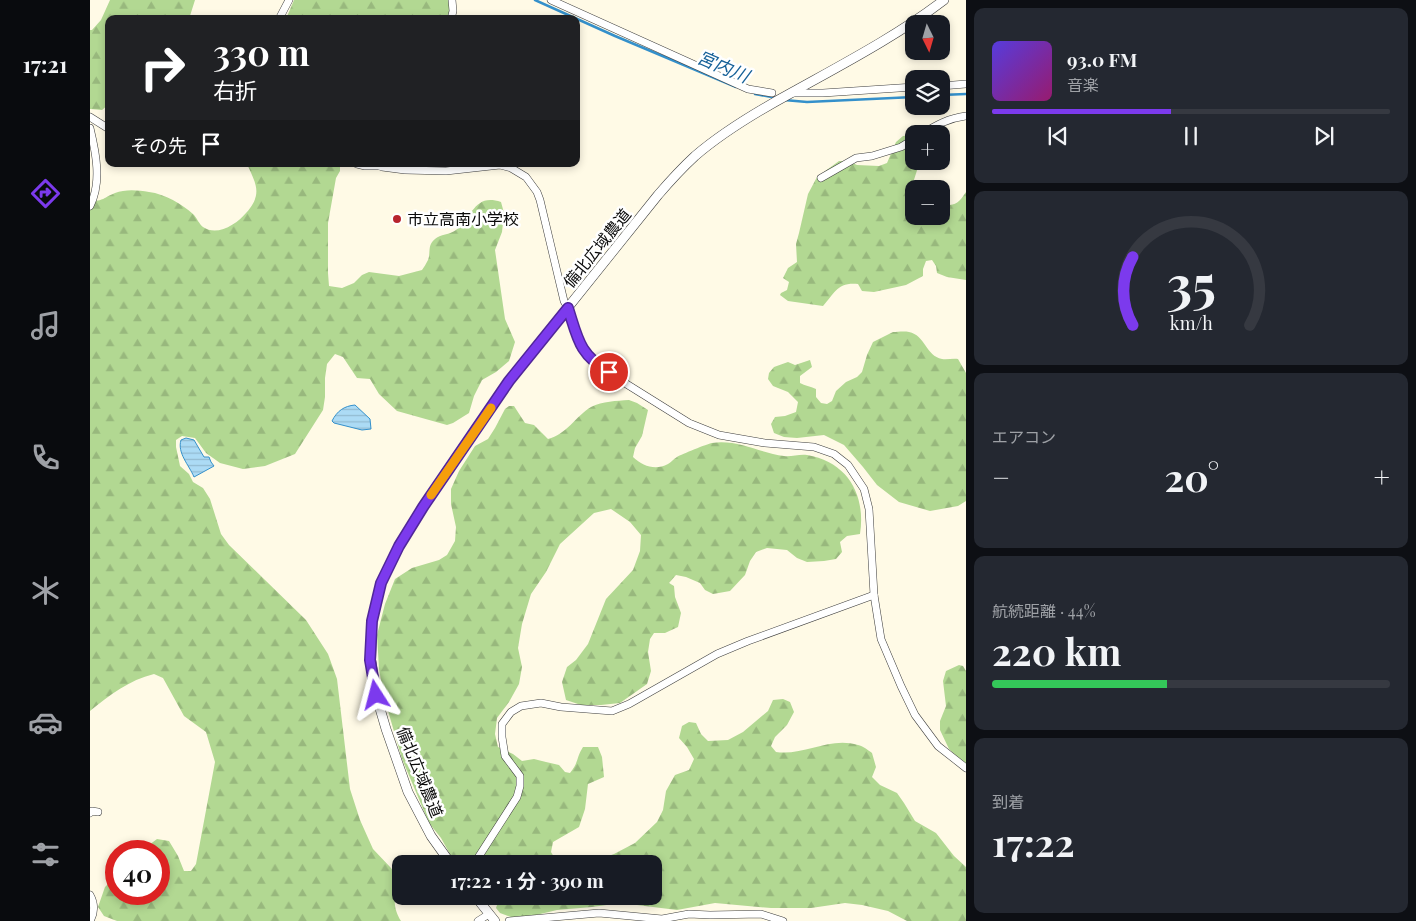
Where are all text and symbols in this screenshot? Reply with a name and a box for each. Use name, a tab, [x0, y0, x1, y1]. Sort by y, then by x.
north arrow	[905, 15, 950, 60]
map controls	[905, 15, 950, 225]
text: 330 m	[213, 28, 310, 75]
icon: right	[130, 35, 195, 100]
water label: 宮内川	[694, 44, 755, 88]
text: 93.0 FM	[1067, 46, 1137, 72]
text: 17:21	[23, 49, 67, 79]
button: layers	[905, 70, 950, 115]
text: 音楽	[1067, 74, 1099, 95]
text: 右折	[213, 75, 257, 105]
icon: previous	[1044, 122, 1072, 150]
icon: pause	[1177, 122, 1205, 150]
icon: next	[1310, 122, 1338, 150]
button: +	[905, 125, 950, 170]
icon: arrive	[197, 130, 225, 158]
text: その先	[130, 132, 187, 158]
icon: directions	[28, 176, 63, 211]
button: −	[905, 180, 950, 225]
street label: 備北広域農道	[558, 204, 635, 292]
place label: 市立高南小学校	[407, 208, 519, 229]
marker: 市立高南小学校	[391, 213, 403, 225]
text: 35	[1166, 248, 1216, 317]
icon: music	[28, 308, 63, 343]
text: km/h	[1170, 311, 1213, 334]
pin	[588, 351, 630, 393]
icon: arrive	[595, 358, 623, 386]
text: エアコン	[992, 426, 1056, 447]
icon: phone	[28, 440, 63, 475]
text: 20°	[1164, 451, 1219, 502]
text: −	[992, 458, 1010, 495]
text: +	[1374, 458, 1390, 495]
icon: climate	[28, 573, 63, 608]
text: 航続距離 · 44%	[992, 600, 1096, 621]
text: 220 km	[992, 625, 1121, 676]
position arrow	[349, 668, 401, 720]
icon: car	[28, 705, 63, 740]
street label: 備北広域農道	[393, 723, 448, 820]
text: 到着	[992, 791, 1024, 812]
text: 17:22	[992, 816, 1075, 867]
icon: filters	[28, 837, 63, 872]
speed limit sign: 40	[105, 840, 170, 905]
text: 17:22 · 1 分 · 390 m	[450, 867, 604, 893]

